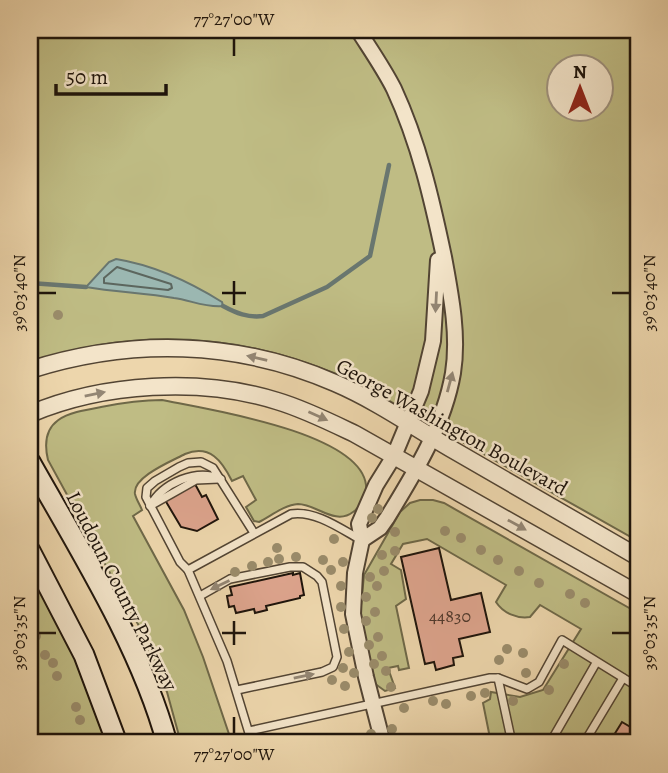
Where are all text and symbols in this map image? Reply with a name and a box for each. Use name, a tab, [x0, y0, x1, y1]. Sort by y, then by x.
text: 77°27'00"W	[193, 7, 275, 31]
scale bar	[56, 52, 166, 96]
north arrow	[546, 52, 616, 122]
text: N	[573, 59, 587, 85]
text: 50 m	[66, 63, 108, 91]
text: 39°03'40"N	[7, 254, 31, 332]
text: 39°03'40"N	[637, 254, 661, 332]
one-way arrow	[430, 292, 441, 314]
one-way arrow	[246, 352, 268, 363]
street label: George Washington Boulevard	[331, 352, 573, 503]
one-way arrow	[445, 371, 456, 393]
one-way arrow	[84, 388, 106, 399]
one-way arrow	[307, 411, 328, 422]
street label: Loudoun County Parkway	[60, 486, 185, 696]
one-way arrow	[507, 519, 527, 531]
one-way arrow	[210, 578, 230, 590]
text: 39°03'35"N	[7, 595, 31, 670]
text: 39°03'35"N	[637, 595, 661, 670]
house number: 44830	[429, 604, 471, 628]
one-way arrow	[293, 670, 315, 681]
text: 77°27'00"W	[193, 742, 275, 766]

